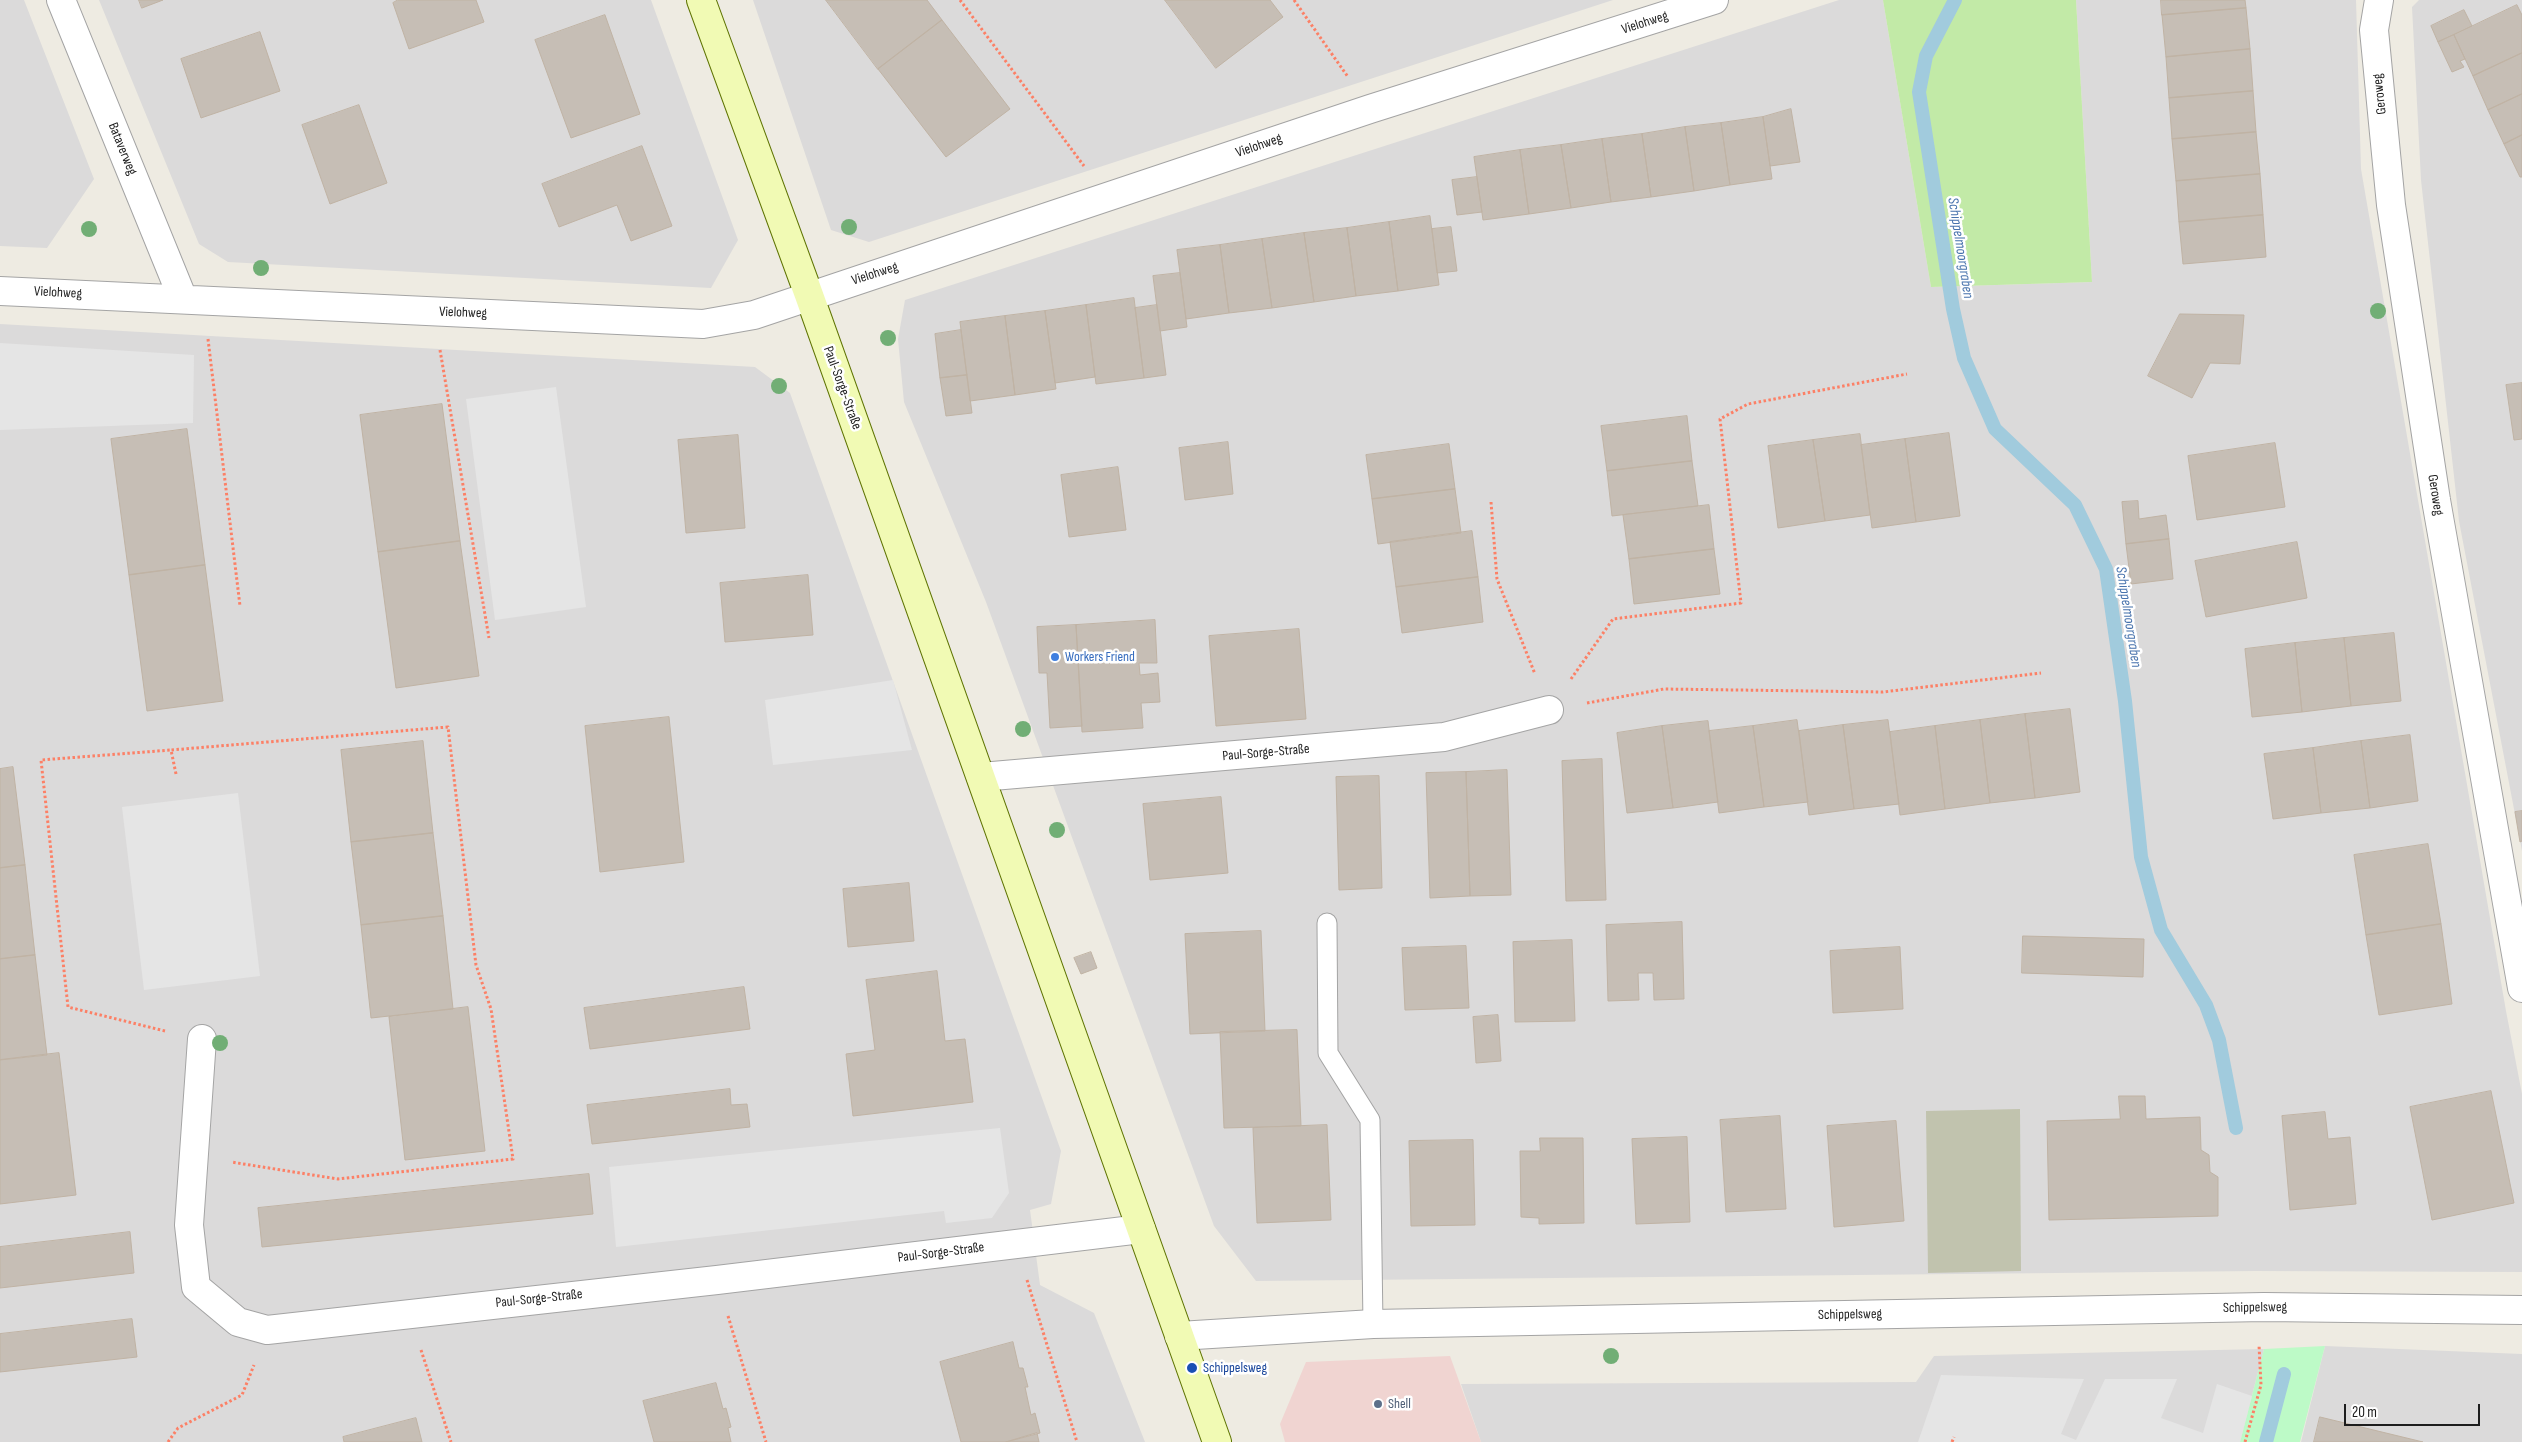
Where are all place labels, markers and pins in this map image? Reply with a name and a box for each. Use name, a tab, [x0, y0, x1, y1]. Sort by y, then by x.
place label: Workers Friend	[1065, 649, 1135, 665]
marker: Workers Friend	[1049, 651, 1061, 663]
place label: Schippelsweg	[1203, 1360, 1267, 1376]
marker: Schippelsweg	[1185, 1361, 1199, 1375]
place label: Shell	[1388, 1396, 1411, 1412]
marker: Shell	[1372, 1398, 1384, 1410]

